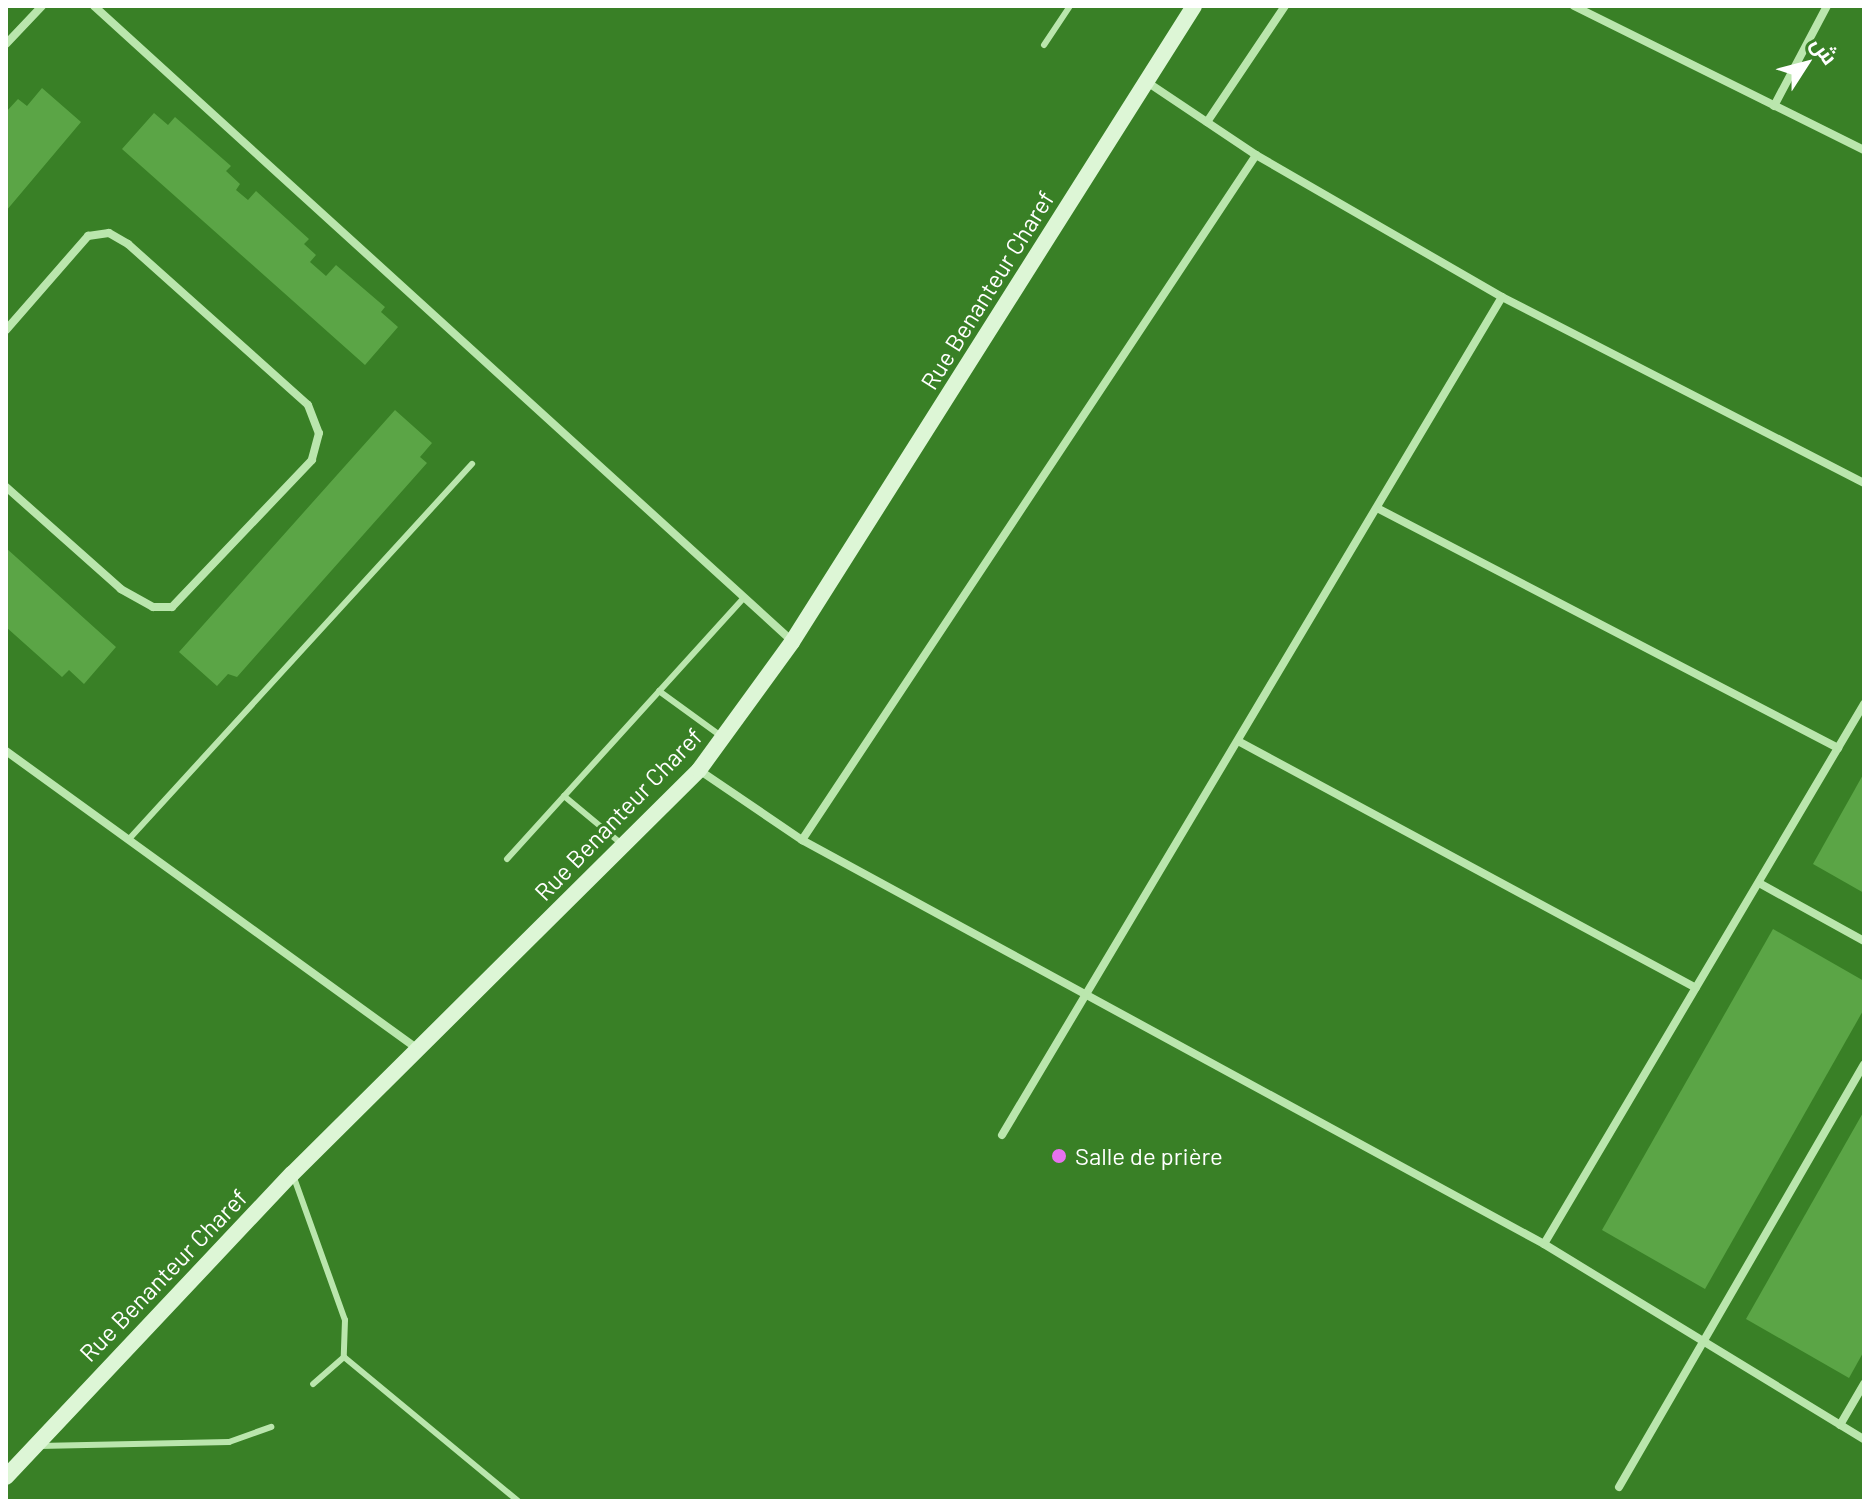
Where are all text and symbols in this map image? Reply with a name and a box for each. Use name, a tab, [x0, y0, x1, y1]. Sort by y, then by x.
north arrow	[1766, 24, 1846, 104]
text: ش	[1807, 31, 1844, 69]
street label: Rue Benanteur Charef	[914, 186, 1060, 394]
street label: Rue Benanteur Charef	[528, 722, 708, 906]
place label: Salle de prière	[1075, 1142, 1223, 1170]
marker: Salle de prière	[1050, 1147, 1068, 1165]
street label: Rue Benanteur Charef	[73, 1183, 253, 1367]

